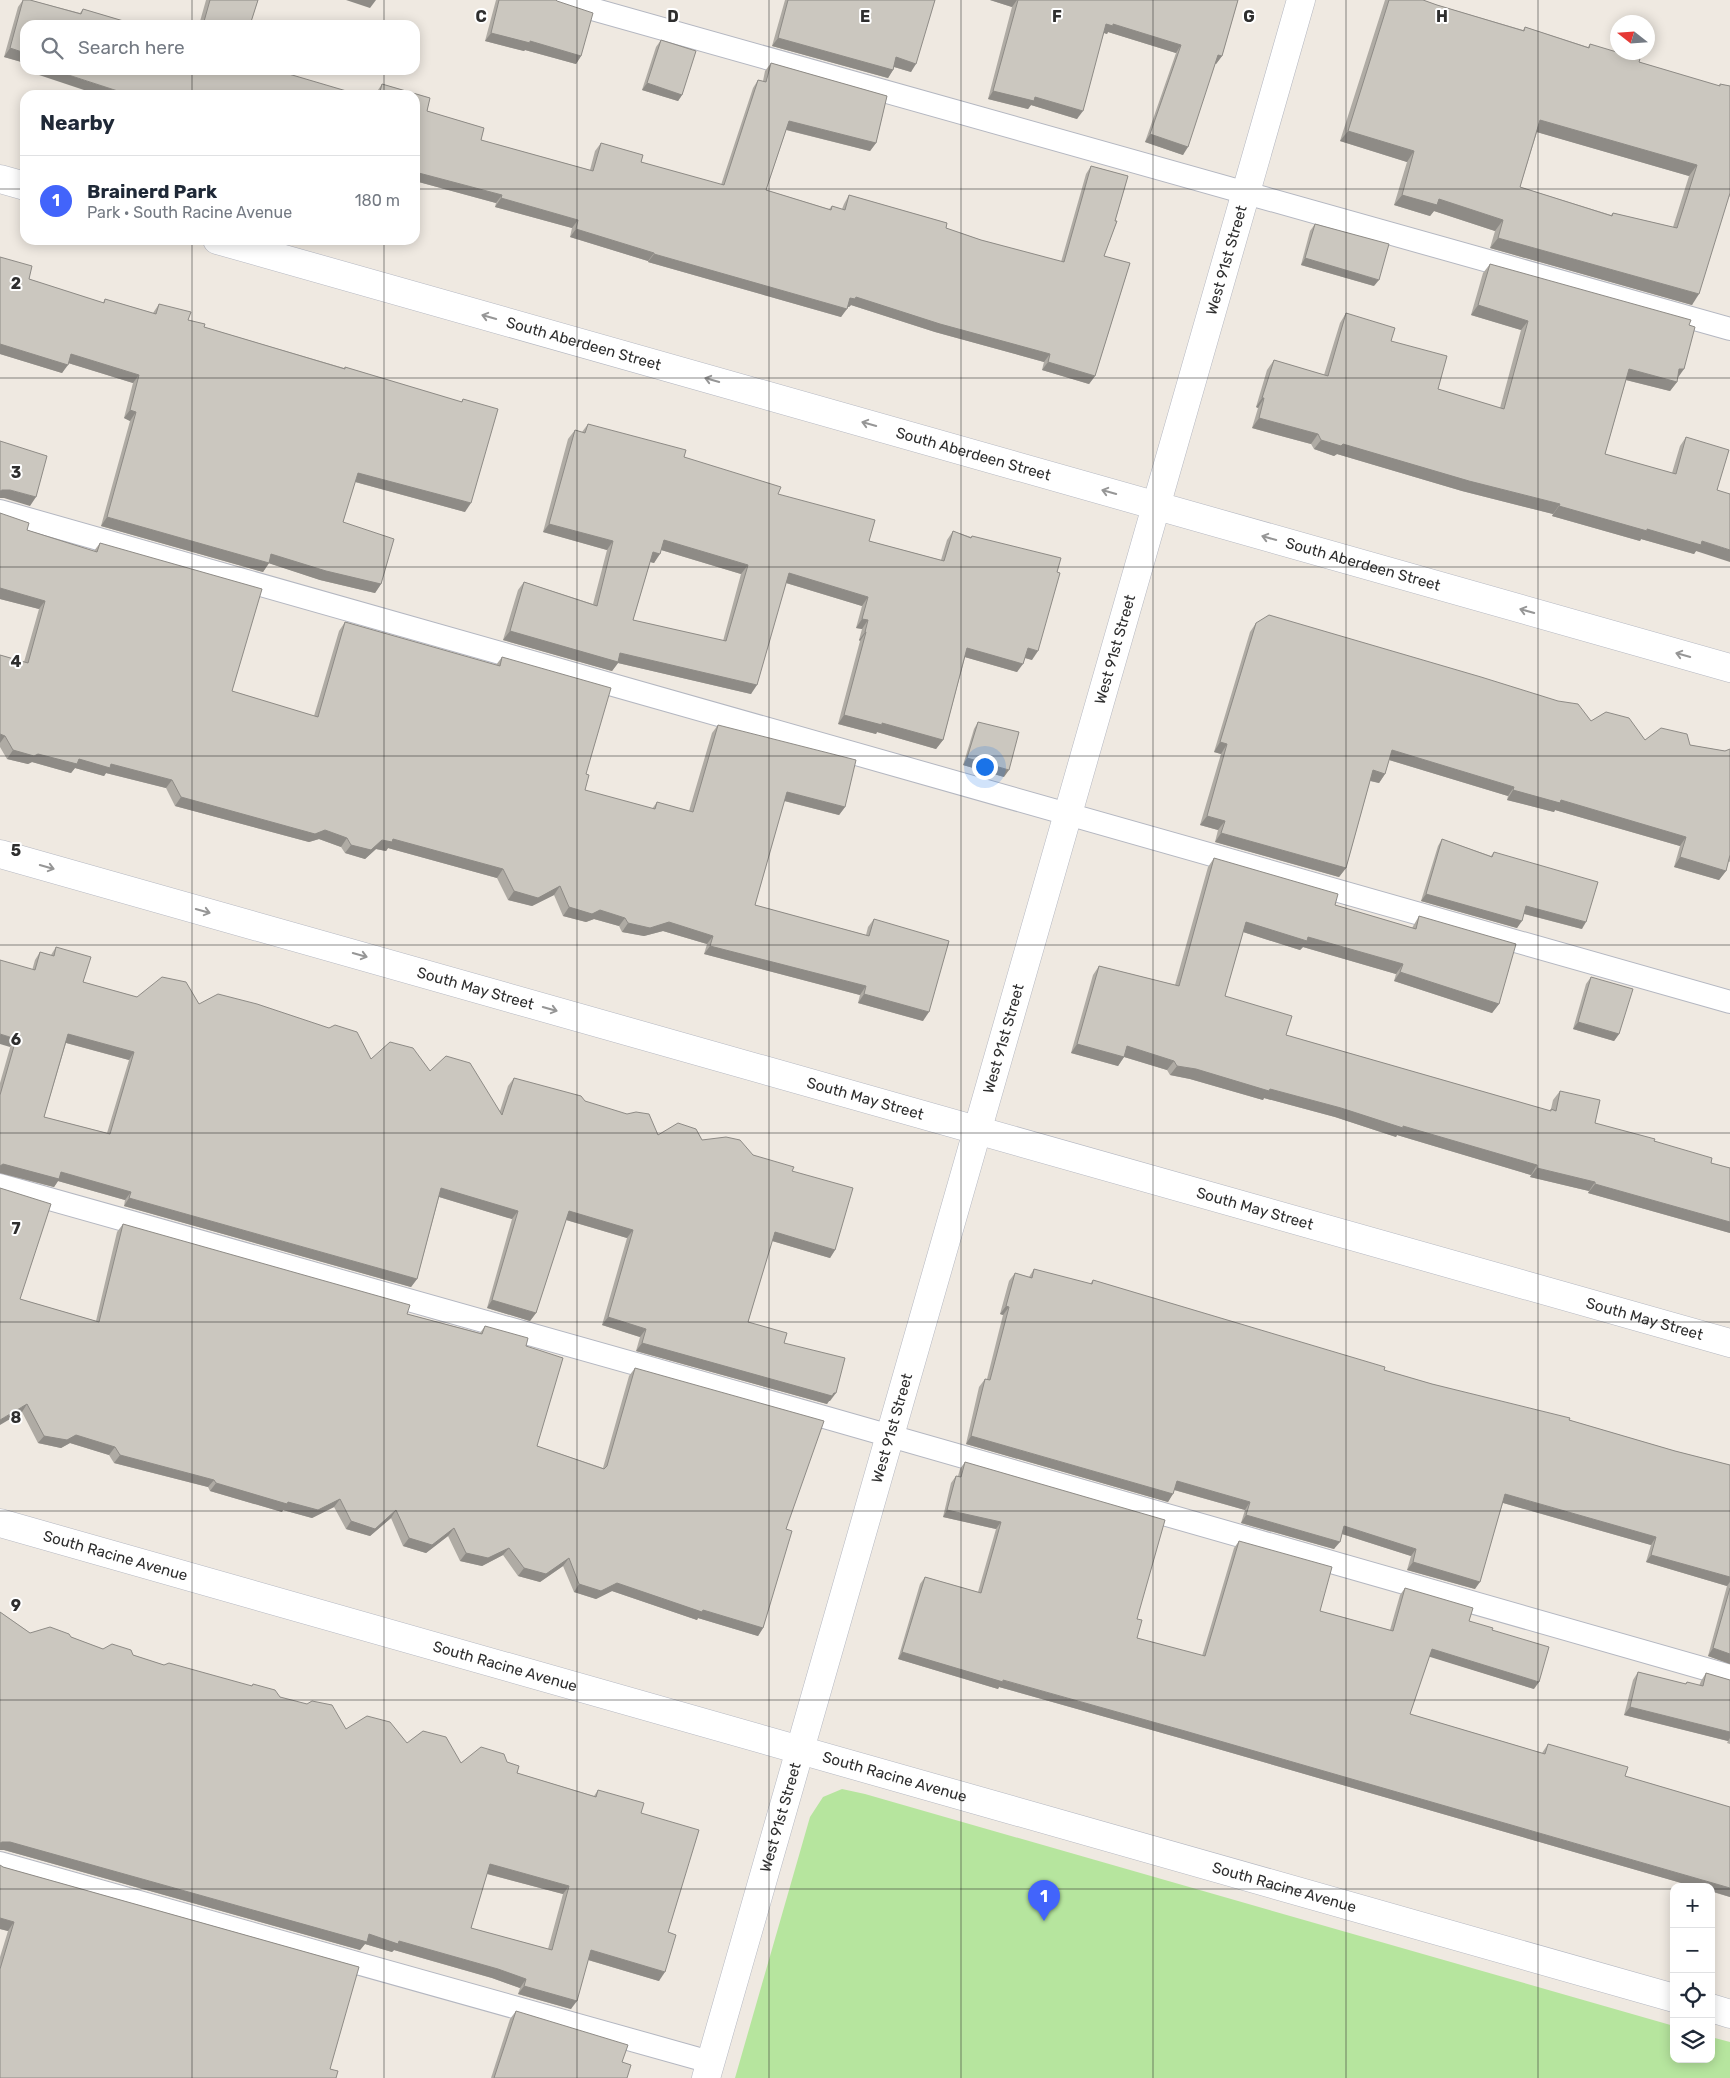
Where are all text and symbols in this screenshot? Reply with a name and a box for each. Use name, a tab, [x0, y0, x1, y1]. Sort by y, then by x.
text: C	[475, 7, 487, 26]
text: D	[667, 7, 679, 26]
text: E	[860, 7, 870, 26]
text: F	[1052, 7, 1062, 26]
text: G	[1243, 7, 1255, 26]
text: H	[1436, 7, 1448, 26]
north arrow	[1610, 15, 1655, 60]
search box	[20, 20, 420, 75]
icon: search	[38, 34, 66, 62]
text: Search here	[78, 36, 185, 59]
text: Nearby	[40, 110, 115, 135]
text: Brainerd Park	[87, 180, 217, 203]
text: 1	[52, 191, 60, 210]
text: 180 m	[355, 191, 400, 210]
text: Park · South Racine Avenue	[87, 203, 292, 222]
street label: West 91st Street	[1202, 203, 1251, 317]
text: 2	[11, 274, 21, 293]
one-way arrow	[481, 311, 497, 321]
street label: South Aberdeen Street	[504, 313, 663, 374]
one-way arrow	[705, 375, 721, 384]
one-way arrow	[861, 419, 877, 429]
street label: South Aberdeen Street	[894, 423, 1053, 484]
text: 3	[11, 463, 21, 482]
one-way arrow	[1102, 487, 1118, 497]
one-way arrow	[1262, 532, 1278, 542]
street label: South Aberdeen Street	[1284, 534, 1443, 595]
street label: West 91st Street	[1091, 592, 1139, 706]
one-way arrow	[1519, 605, 1535, 615]
one-way arrow	[1676, 649, 1692, 659]
text: 4	[11, 652, 22, 671]
your location	[972, 754, 998, 780]
text: 5	[11, 841, 21, 860]
one-way arrow	[38, 863, 54, 872]
one-way arrow	[195, 907, 211, 917]
one-way arrow	[351, 951, 367, 961]
street label: South May Street	[415, 963, 536, 1013]
street label: West 91st Street	[979, 982, 1028, 1096]
one-way arrow	[541, 1005, 557, 1015]
text: 6	[11, 1030, 21, 1049]
street label: South May Street	[805, 1073, 926, 1124]
street label: South May Street	[1194, 1184, 1315, 1234]
text: 7	[11, 1219, 21, 1238]
street label: South May Street	[1584, 1294, 1705, 1344]
street label: West 91st Street	[868, 1371, 916, 1485]
text: 8	[11, 1408, 22, 1427]
street label: South Racine Avenue	[41, 1527, 190, 1585]
text: 9	[11, 1596, 21, 1615]
street label: South Racine Avenue	[431, 1637, 579, 1695]
street label: South Racine Avenue	[821, 1748, 969, 1806]
street label: West 91st Street	[756, 1760, 805, 1874]
street label: South Racine Avenue	[1210, 1858, 1358, 1916]
pin: 1	[1028, 1880, 1060, 1921]
map controls	[1670, 1883, 1715, 2063]
button: +	[1670, 1883, 1715, 1928]
button: −	[1670, 1928, 1715, 1973]
button: locate	[1670, 1973, 1715, 2018]
button: layers	[1670, 2018, 1715, 2063]

